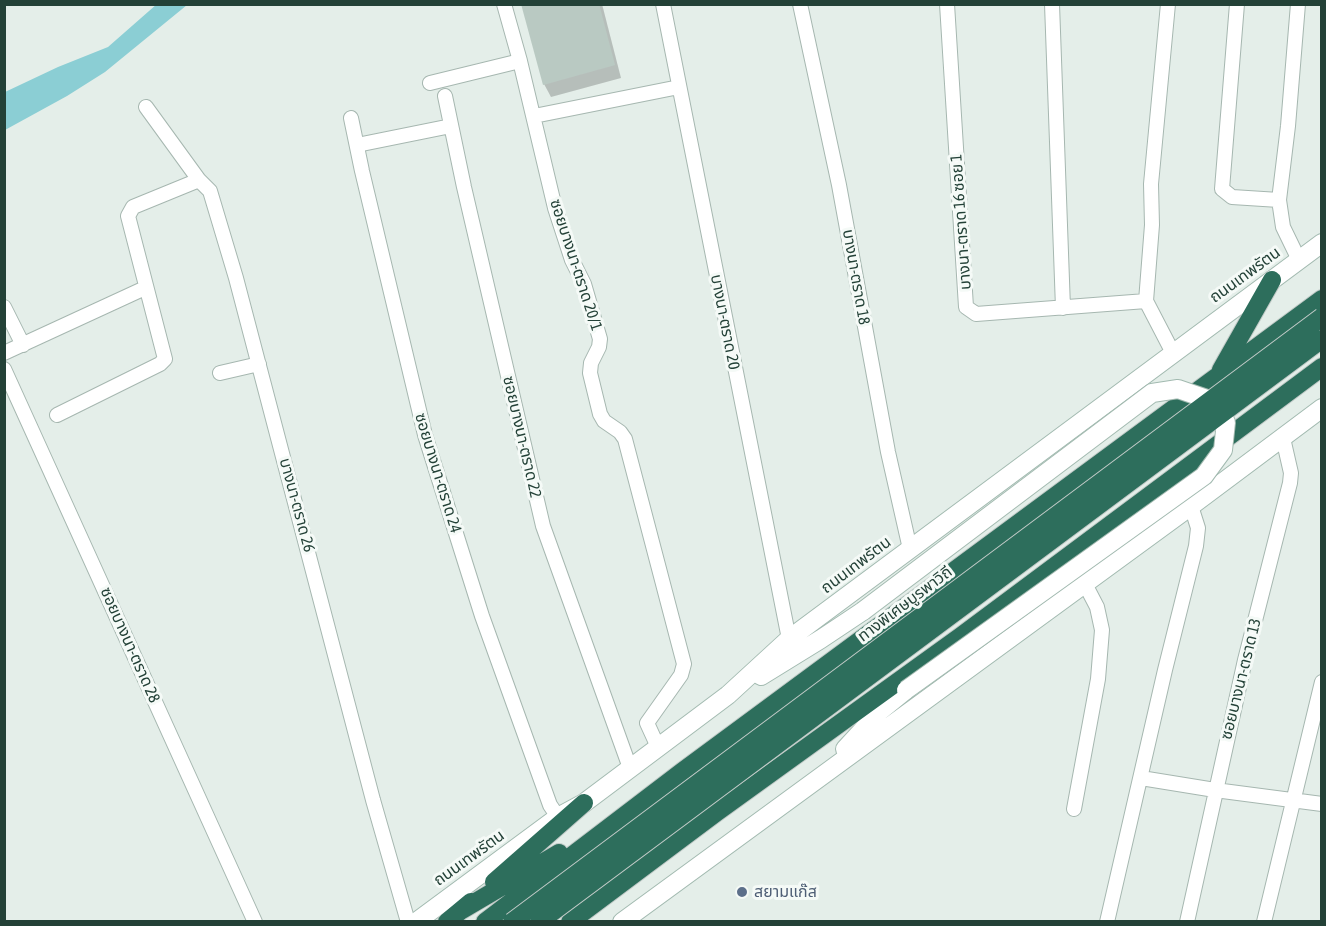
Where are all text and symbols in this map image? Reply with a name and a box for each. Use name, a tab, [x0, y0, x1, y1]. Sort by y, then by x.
street label: บางนา-ตราด 16 ซอย 1	[947, 153, 975, 291]
street label: ซอยบางนา-ตราด 20/1	[546, 197, 606, 333]
street label: บางนา-ตราด 18	[838, 228, 874, 326]
street label: ถนนเทพรัตน	[1206, 243, 1284, 307]
street label: บางนา-ตราด 20	[706, 273, 744, 371]
street label: ซอยบางนา-ตราด 22	[499, 374, 545, 500]
street label: ซอยบางนา-ตราด 24	[411, 411, 465, 535]
street label: บางนา-ตราด 26	[275, 456, 319, 554]
street label: ถนนเทพรัตน	[817, 532, 895, 598]
street label: ทางพิเศษบูรพาวิถี	[854, 562, 956, 646]
street label: ซอยบางนา-ตราด 28	[96, 584, 164, 706]
street label: ซอยบางนา-ตราด 13	[1217, 616, 1265, 742]
street label: ถนนเทพรัตน	[430, 826, 508, 890]
place label: สยามแก๊ส	[754, 882, 817, 902]
marker: สยามแก๊ส	[735, 885, 749, 899]

